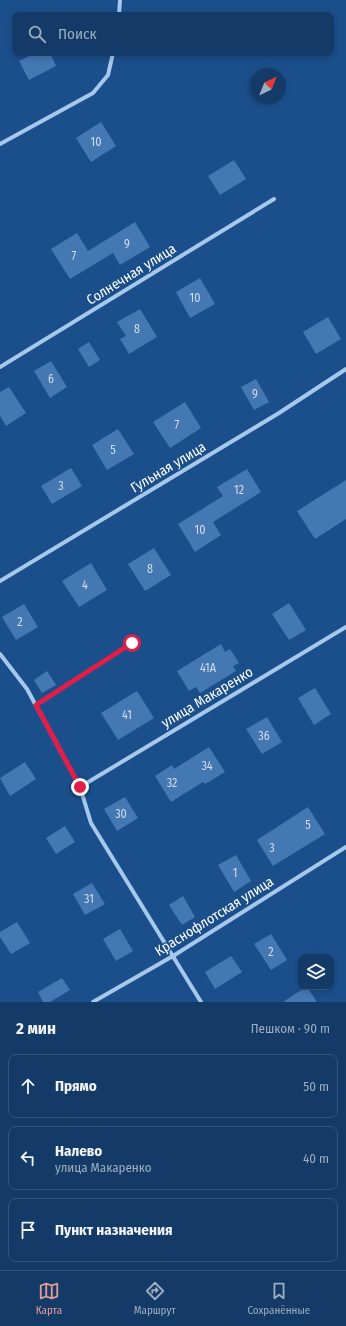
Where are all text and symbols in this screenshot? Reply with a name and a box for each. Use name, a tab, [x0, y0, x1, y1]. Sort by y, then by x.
search box	[12, 12, 334, 56]
icon: search	[26, 23, 48, 45]
text: Поиск	[58, 25, 96, 43]
north arrow	[250, 68, 286, 104]
house number: 10	[91, 135, 101, 149]
house number: 9	[124, 237, 130, 251]
street label: Солнечная улица	[83, 240, 179, 309]
house number: 7	[72, 249, 77, 263]
house number: 10	[190, 291, 200, 305]
house number: 8	[134, 322, 140, 336]
house number: 6	[48, 372, 54, 386]
house number: 9	[252, 387, 258, 401]
house number: 7	[175, 418, 180, 432]
street label: Гульная улица	[128, 438, 209, 497]
house number: 5	[110, 443, 116, 457]
house number: 3	[58, 479, 64, 493]
house number: 12	[234, 483, 244, 497]
house number: 10	[195, 523, 205, 537]
house number: 8	[147, 562, 153, 576]
house number: 4	[82, 578, 88, 592]
house number: 2	[17, 615, 23, 629]
route start	[123, 634, 141, 652]
house number: 41А	[200, 661, 217, 675]
street label: улица Макаренко	[158, 663, 256, 732]
house number: 41	[122, 708, 132, 722]
house number: 36	[258, 729, 270, 743]
house number: 34	[201, 759, 213, 773]
house number: 32	[167, 776, 177, 790]
route end	[71, 778, 89, 796]
house number: 30	[115, 807, 127, 821]
house number: 5	[305, 818, 311, 832]
house number: 3	[269, 841, 275, 855]
house number: 1	[233, 866, 237, 880]
street label: Краснофлотская улица	[152, 873, 277, 960]
house number: 31	[84, 892, 94, 906]
house number: 2	[268, 945, 274, 959]
map controls	[298, 954, 334, 990]
button: layers	[298, 954, 334, 990]
text: 2 мин	[16, 1018, 56, 1039]
text: Пешком · 90 m	[251, 1021, 330, 1036]
icon: ahead	[17, 1075, 39, 1097]
text: Прямо	[55, 1077, 97, 1095]
text: 50 m	[303, 1079, 329, 1094]
text: Налево	[55, 1142, 102, 1160]
icon: left	[17, 1147, 39, 1169]
text: 40 m	[303, 1151, 329, 1166]
text: улица Макаренко	[55, 1160, 152, 1175]
icon: arrive	[17, 1219, 39, 1241]
text: Пункт назначения	[55, 1221, 173, 1239]
tab: Карта	[36, 1280, 62, 1317]
tab: Маршрут	[134, 1280, 176, 1317]
tab: Сохранённые	[247, 1280, 310, 1317]

